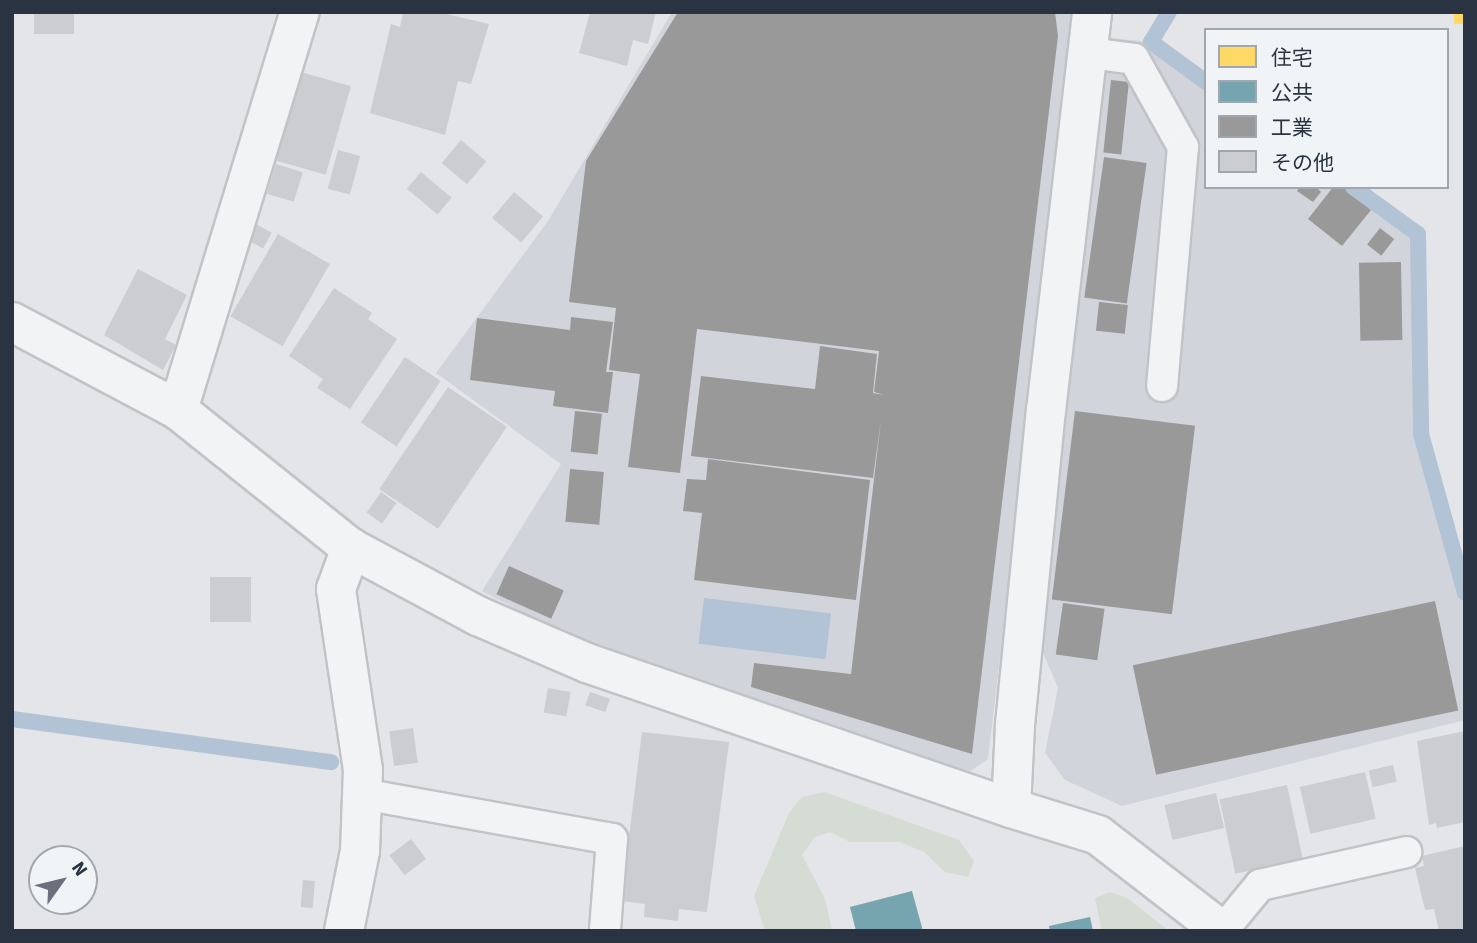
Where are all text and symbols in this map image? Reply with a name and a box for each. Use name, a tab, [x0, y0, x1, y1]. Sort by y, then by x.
legend	[1204, 28, 1449, 189]
text: 住宅	[1271, 43, 1313, 73]
text: 公共	[1271, 78, 1313, 108]
text: 工業	[1271, 113, 1313, 143]
text: その他	[1271, 148, 1334, 178]
north arrow	[28, 845, 98, 915]
text: N	[64, 856, 94, 882]

